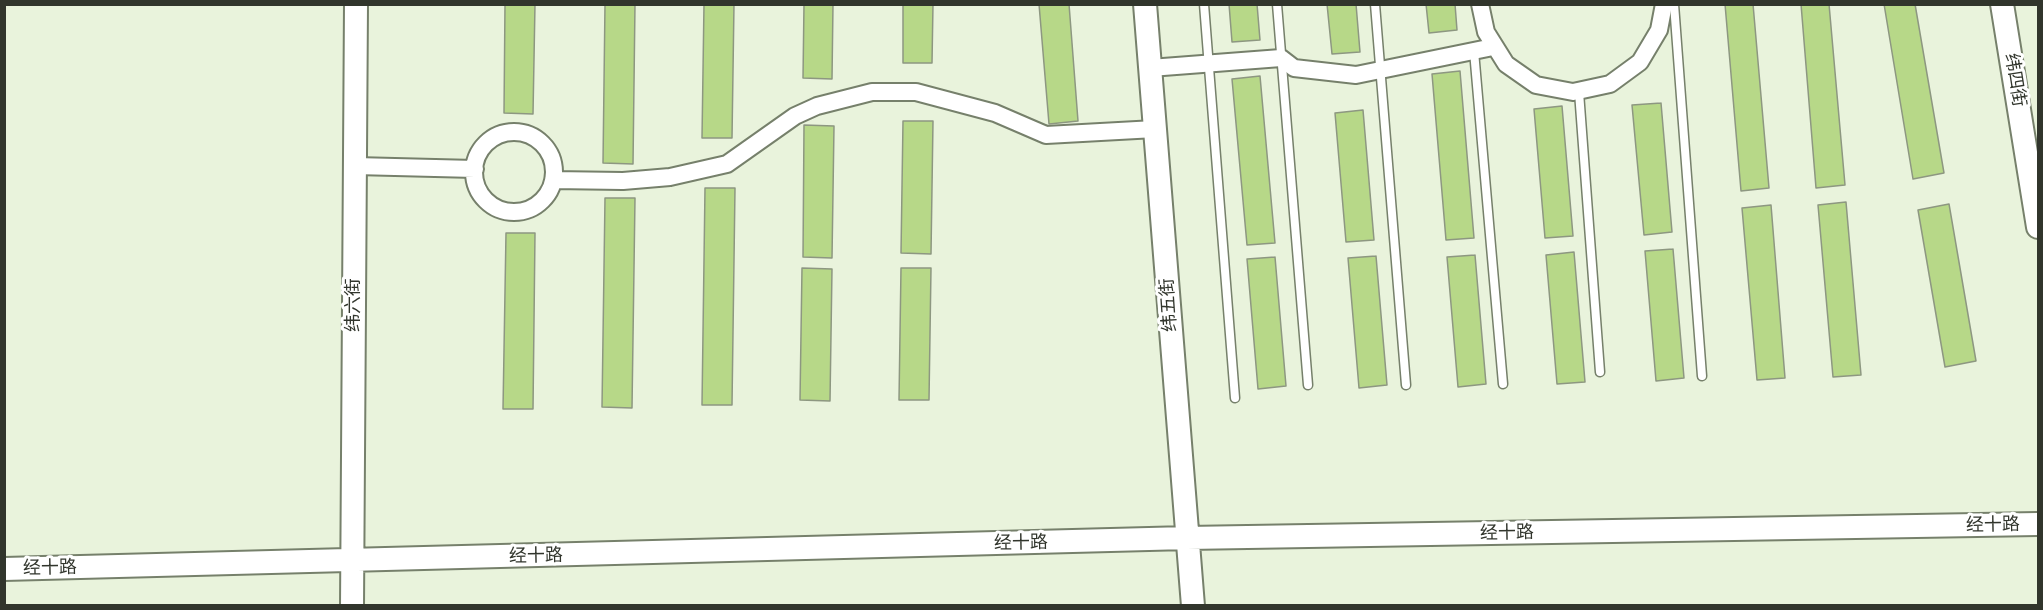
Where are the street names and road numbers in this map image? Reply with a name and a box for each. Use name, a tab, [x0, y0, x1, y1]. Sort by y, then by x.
street label: 纬四街	[2000, 52, 2030, 108]
street label: 纬五街	[1156, 277, 1182, 333]
street label: 纬六街	[343, 278, 365, 332]
street label: 经十路	[1966, 514, 2020, 536]
street label: 经十路	[1480, 522, 1534, 544]
street label: 经十路	[994, 532, 1048, 554]
street label: 经十路	[509, 545, 563, 567]
street label: 经十路	[23, 557, 77, 579]

